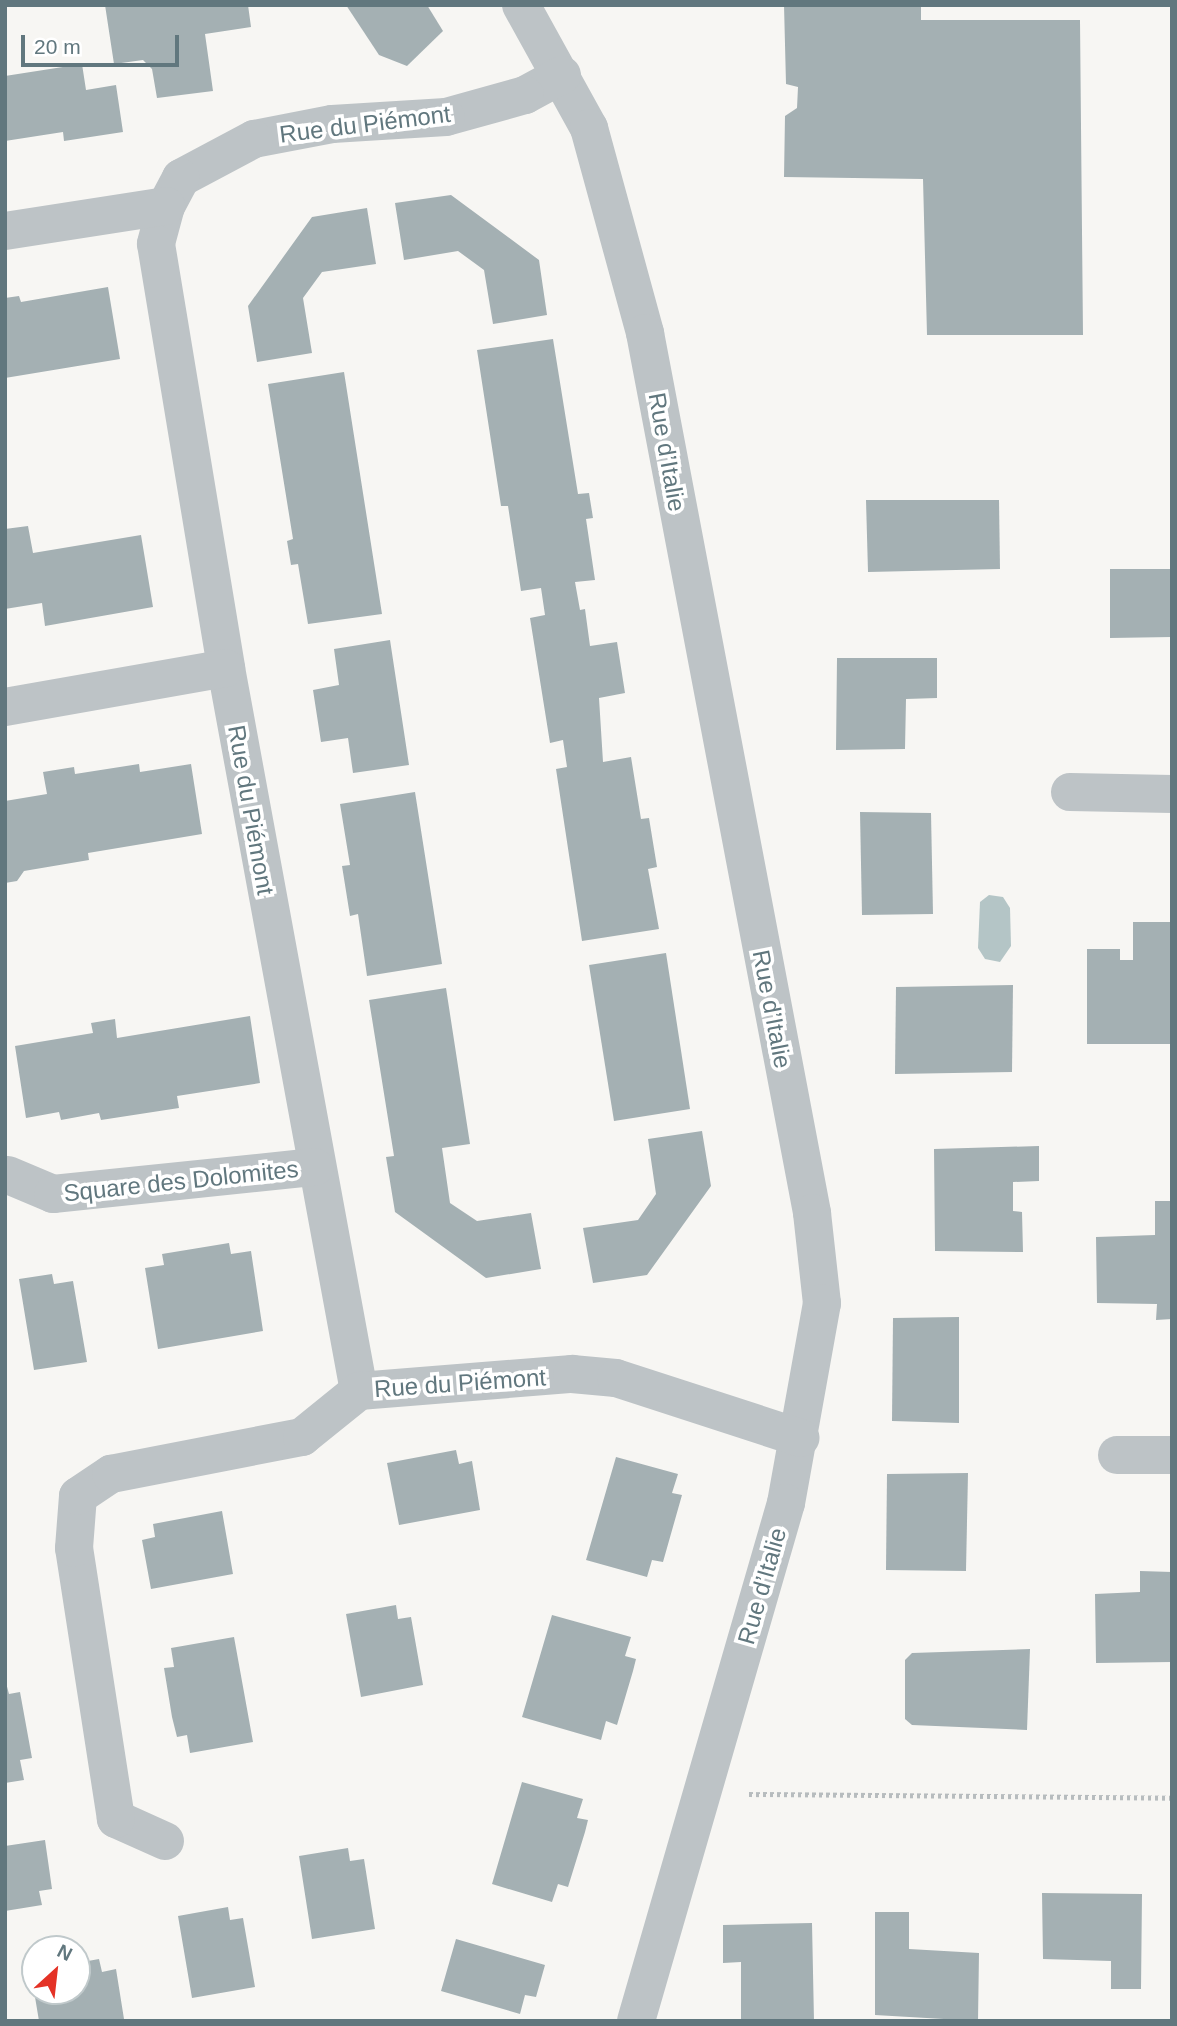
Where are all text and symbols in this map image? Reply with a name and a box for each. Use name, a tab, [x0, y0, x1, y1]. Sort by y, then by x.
scale bar	[24, 21, 182, 65]
text: 20 m	[34, 35, 81, 58]
street label: Rue du Piémont	[278, 99, 452, 149]
street label: Rue d’Italie	[642, 390, 692, 514]
street label: Rue du Piémont	[222, 723, 280, 897]
street label: Rue d’Italie	[746, 947, 798, 1071]
street label: Square des Dolomites	[62, 1154, 300, 1208]
street label: Rue du Piémont	[373, 1363, 547, 1403]
street label: Rue d’Italie	[732, 1524, 792, 1648]
north arrow	[21, 1935, 91, 2005]
text: N	[54, 1940, 76, 1965]

